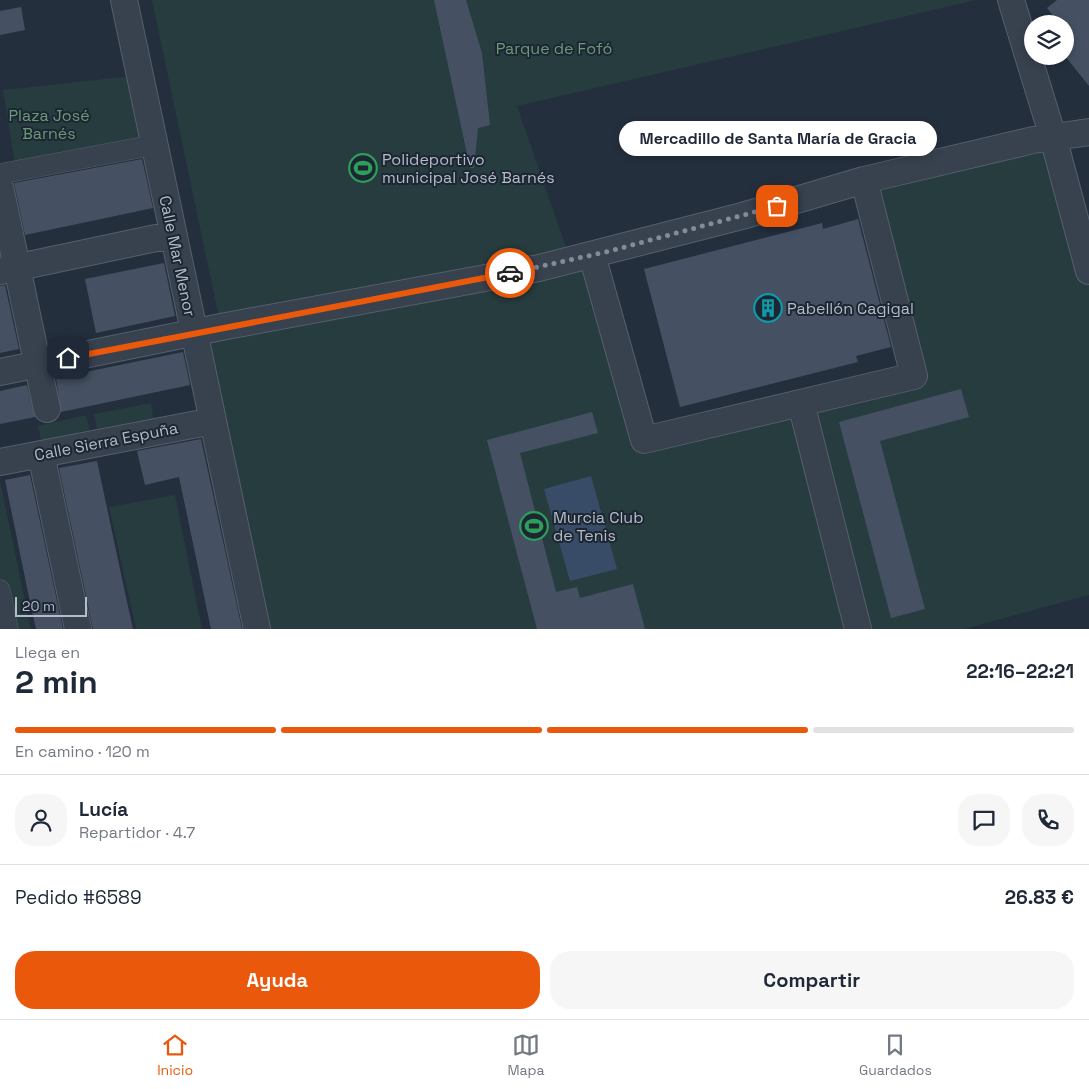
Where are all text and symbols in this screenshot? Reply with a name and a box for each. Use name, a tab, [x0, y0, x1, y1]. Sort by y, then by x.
map controls	[1024, 15, 1074, 65]
button: layers	[1024, 15, 1074, 65]
park label: Parque de Fofó	[496, 38, 612, 59]
park label: Plaza José Barnés	[8, 105, 90, 144]
callout: Mercadillo de Santa María de Gracia	[618, 121, 936, 156]
text: Mercadillo de Santa María de Gracia	[640, 128, 916, 149]
place label: Polideportivo municipal José Barnés	[382, 149, 555, 188]
sports icon: Polideportivo municipal José Barnés	[348, 153, 378, 183]
pin	[756, 185, 798, 227]
icon: bag	[763, 192, 791, 220]
street label: Calle Mar Menor	[154, 194, 201, 319]
courier	[485, 248, 535, 298]
icon: car	[496, 259, 524, 287]
building icon: Pabellón Cagigal	[753, 293, 783, 323]
place label: Pabellón Cagigal	[787, 298, 914, 319]
pin	[47, 337, 89, 379]
icon: home	[54, 344, 82, 372]
street label: Calle Sierra Espuña	[33, 417, 180, 466]
place label: Murcia Club de Tenis	[553, 507, 643, 546]
sports icon: Murcia Club de Tenis	[519, 511, 549, 541]
scale bar	[15, 594, 88, 617]
text: 20 m	[22, 597, 55, 615]
text: Llega en	[15, 642, 80, 663]
text: 22:16–22:21	[966, 659, 1074, 684]
text: 2 min	[15, 662, 98, 702]
text: En camino · 120 m	[15, 741, 150, 762]
button: person	[15, 794, 67, 846]
button: chat	[958, 794, 1010, 846]
button: phone	[1022, 794, 1074, 846]
text: Lucía	[79, 797, 128, 822]
text: Repartidor · 4.7	[79, 822, 195, 843]
text: Pedido #6589	[15, 885, 142, 910]
text: 26.83 €	[1005, 885, 1074, 910]
button: Ayuda	[15, 951, 540, 1009]
button: Compartir	[550, 951, 1074, 1009]
tab: Inicio	[157, 1031, 193, 1079]
tab: Mapa	[507, 1031, 545, 1079]
tab: Guardados	[859, 1031, 932, 1079]

